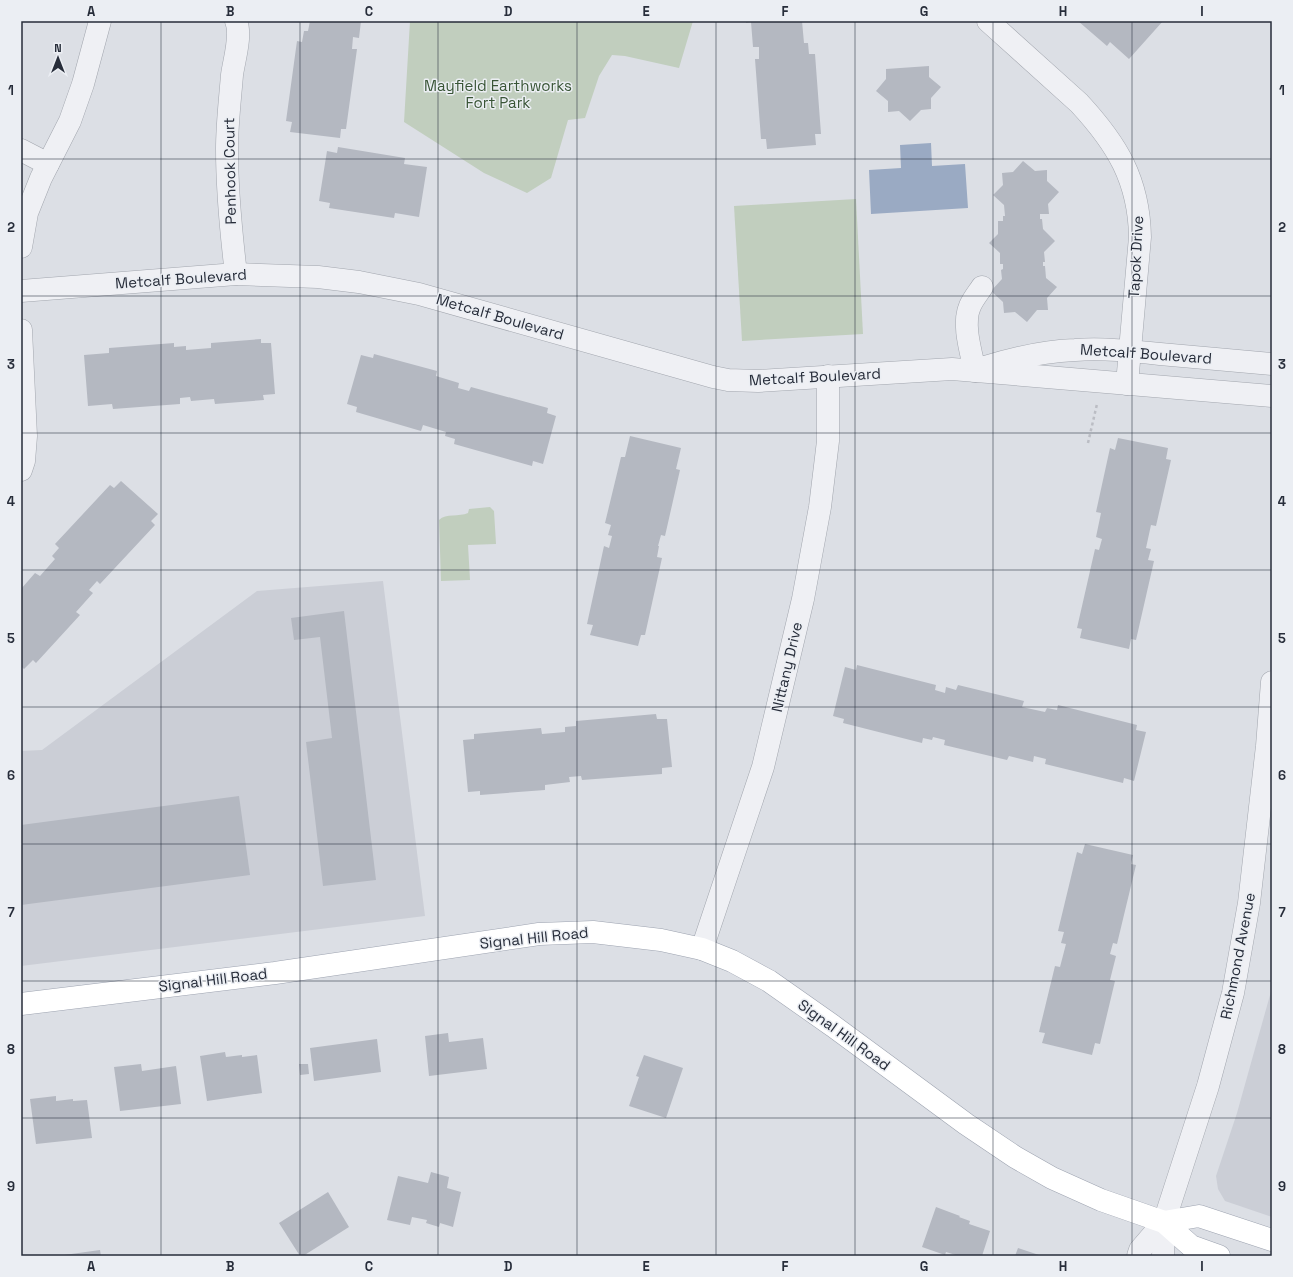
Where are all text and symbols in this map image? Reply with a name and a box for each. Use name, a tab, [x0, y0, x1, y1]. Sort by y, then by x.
text: A	[87, 3, 96, 20]
text: B	[226, 3, 235, 20]
text: C	[365, 3, 373, 20]
text: D	[504, 3, 513, 20]
text: E	[642, 3, 650, 20]
text: F	[782, 3, 789, 20]
text: G	[920, 3, 928, 20]
text: H	[1059, 3, 1067, 20]
text: I	[1200, 3, 1204, 20]
north arrow	[38, 38, 78, 78]
text: N	[54, 41, 62, 55]
park label: Mayfield Earthworks Fort Park	[424, 76, 572, 112]
text: 1	[8, 82, 14, 99]
text: 1	[1279, 82, 1285, 99]
street label: Penhook Court	[219, 117, 240, 225]
street label: Tapok Drive	[1124, 215, 1147, 299]
text: 2	[7, 219, 15, 236]
text: 2	[1278, 219, 1286, 236]
street label: Metcalf Boulevard	[114, 264, 248, 293]
street label: Metcalf Boulevard	[434, 289, 566, 344]
street label: Metcalf Boulevard	[1079, 339, 1213, 368]
text: 3	[7, 356, 15, 373]
text: 3	[1278, 356, 1286, 373]
street label: Metcalf Boulevard	[749, 364, 881, 389]
text: 4	[7, 493, 15, 510]
text: 4	[1278, 493, 1286, 510]
street label: Nittany Drive	[767, 620, 806, 714]
text: 5	[7, 630, 15, 647]
text: 5	[1278, 630, 1286, 647]
text: 6	[7, 767, 15, 784]
text: 6	[1278, 767, 1286, 784]
street label: Richmond Avenue	[1216, 891, 1259, 1021]
text: 7	[7, 904, 15, 921]
text: 7	[1278, 904, 1286, 921]
street label: Signal Hill Road	[479, 922, 589, 953]
street label: Signal Hill Road	[157, 963, 268, 996]
street label: Signal Hill Road	[794, 995, 894, 1074]
text: 8	[7, 1041, 15, 1058]
text: 8	[1278, 1041, 1286, 1058]
text: 9	[7, 1178, 15, 1195]
text: 9	[1278, 1178, 1286, 1195]
text: A	[87, 1258, 96, 1275]
text: B	[226, 1258, 235, 1275]
text: C	[365, 1258, 373, 1275]
text: D	[504, 1258, 513, 1275]
text: E	[642, 1258, 650, 1275]
text: F	[782, 1258, 789, 1275]
text: G	[920, 1258, 928, 1275]
text: H	[1059, 1258, 1067, 1275]
text: I	[1200, 1258, 1204, 1275]

